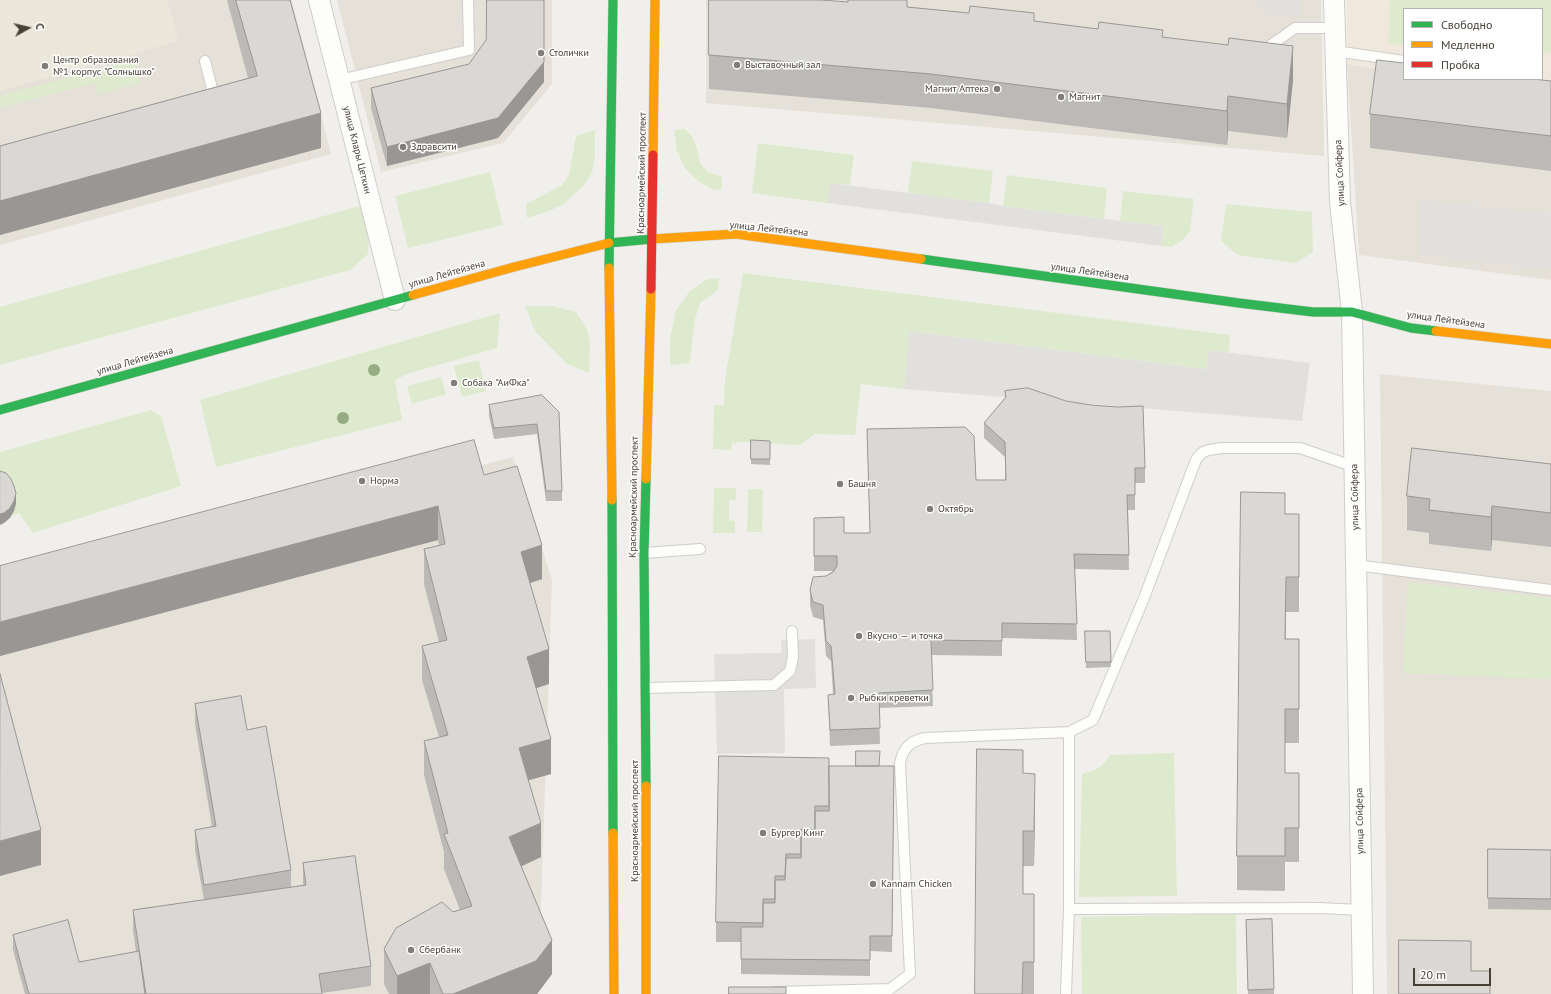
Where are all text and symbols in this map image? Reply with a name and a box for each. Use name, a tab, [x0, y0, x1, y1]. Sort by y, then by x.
north arrow	[8, 8, 48, 48]
legend	[1403, 8, 1543, 80]
text: Свободно	[1441, 17, 1492, 32]
text: С	[33, 22, 47, 30]
text: Медленно	[1441, 37, 1495, 52]
place label: Столички	[549, 47, 589, 59]
marker: Столички	[536, 48, 546, 58]
place label: Центр образования №1 корпус "Солнышко"	[53, 54, 155, 78]
text: Пробка	[1441, 57, 1480, 72]
place label: Выставочный зал	[745, 59, 821, 71]
marker: Выставочный зал	[732, 60, 742, 70]
marker: Центр образования №1 корпус "Солнышко"	[40, 61, 50, 71]
place label: Магнит Аптека	[925, 83, 989, 95]
marker: Магнит Аптека	[992, 84, 1002, 94]
place label: Магнит	[1069, 91, 1100, 103]
marker: Магнит	[1056, 92, 1066, 102]
street label: улица Клары Цеткин	[340, 105, 374, 195]
street label: Красноармейский проспект	[635, 112, 649, 234]
street label: улица Сойфера	[1332, 139, 1348, 207]
place label: Здравсити	[411, 141, 457, 153]
marker: Здравсити	[398, 142, 408, 152]
street label: улица Лейтейзена	[729, 219, 809, 239]
street label: улица Лейтейзена	[407, 257, 487, 291]
street label: улица Лейтейзена	[1050, 261, 1130, 283]
street label: улица Лейтейзена	[1406, 309, 1486, 331]
street label: улица Лейтейзена	[95, 344, 175, 378]
place label: Собака "АиФка"	[462, 377, 530, 389]
marker: Собака "АиФка"	[449, 378, 459, 388]
street label: Красноармейский проспект	[627, 436, 641, 558]
street label: улица Сойфера	[1348, 464, 1362, 530]
place label: Норма	[370, 475, 399, 487]
marker: Норма	[357, 476, 367, 486]
place label: Башня	[848, 478, 876, 490]
marker: Башня	[835, 479, 845, 489]
place label: Октябрь	[938, 503, 974, 515]
marker: Октябрь	[925, 504, 935, 514]
place label: Вкусно — и точка	[867, 630, 943, 642]
marker: Вкусно — и точка	[854, 631, 864, 641]
place label: Рыбки креветки	[859, 692, 929, 704]
marker: Рыбки креветки	[846, 693, 856, 703]
street label: Красноармейский проспект	[629, 760, 641, 882]
street label: улица Сойфера	[1353, 788, 1367, 854]
place label: Бургер Кинг	[771, 827, 824, 839]
marker: Бургер Кинг	[758, 828, 768, 838]
place label: Kannam Chicken	[881, 878, 952, 890]
marker: Kannam Chicken	[868, 879, 878, 889]
place label: Сбербанк	[419, 944, 461, 956]
marker: Сбербанк	[406, 945, 416, 955]
scale bar	[1415, 960, 1493, 986]
text: 20 m	[1420, 967, 1446, 982]

